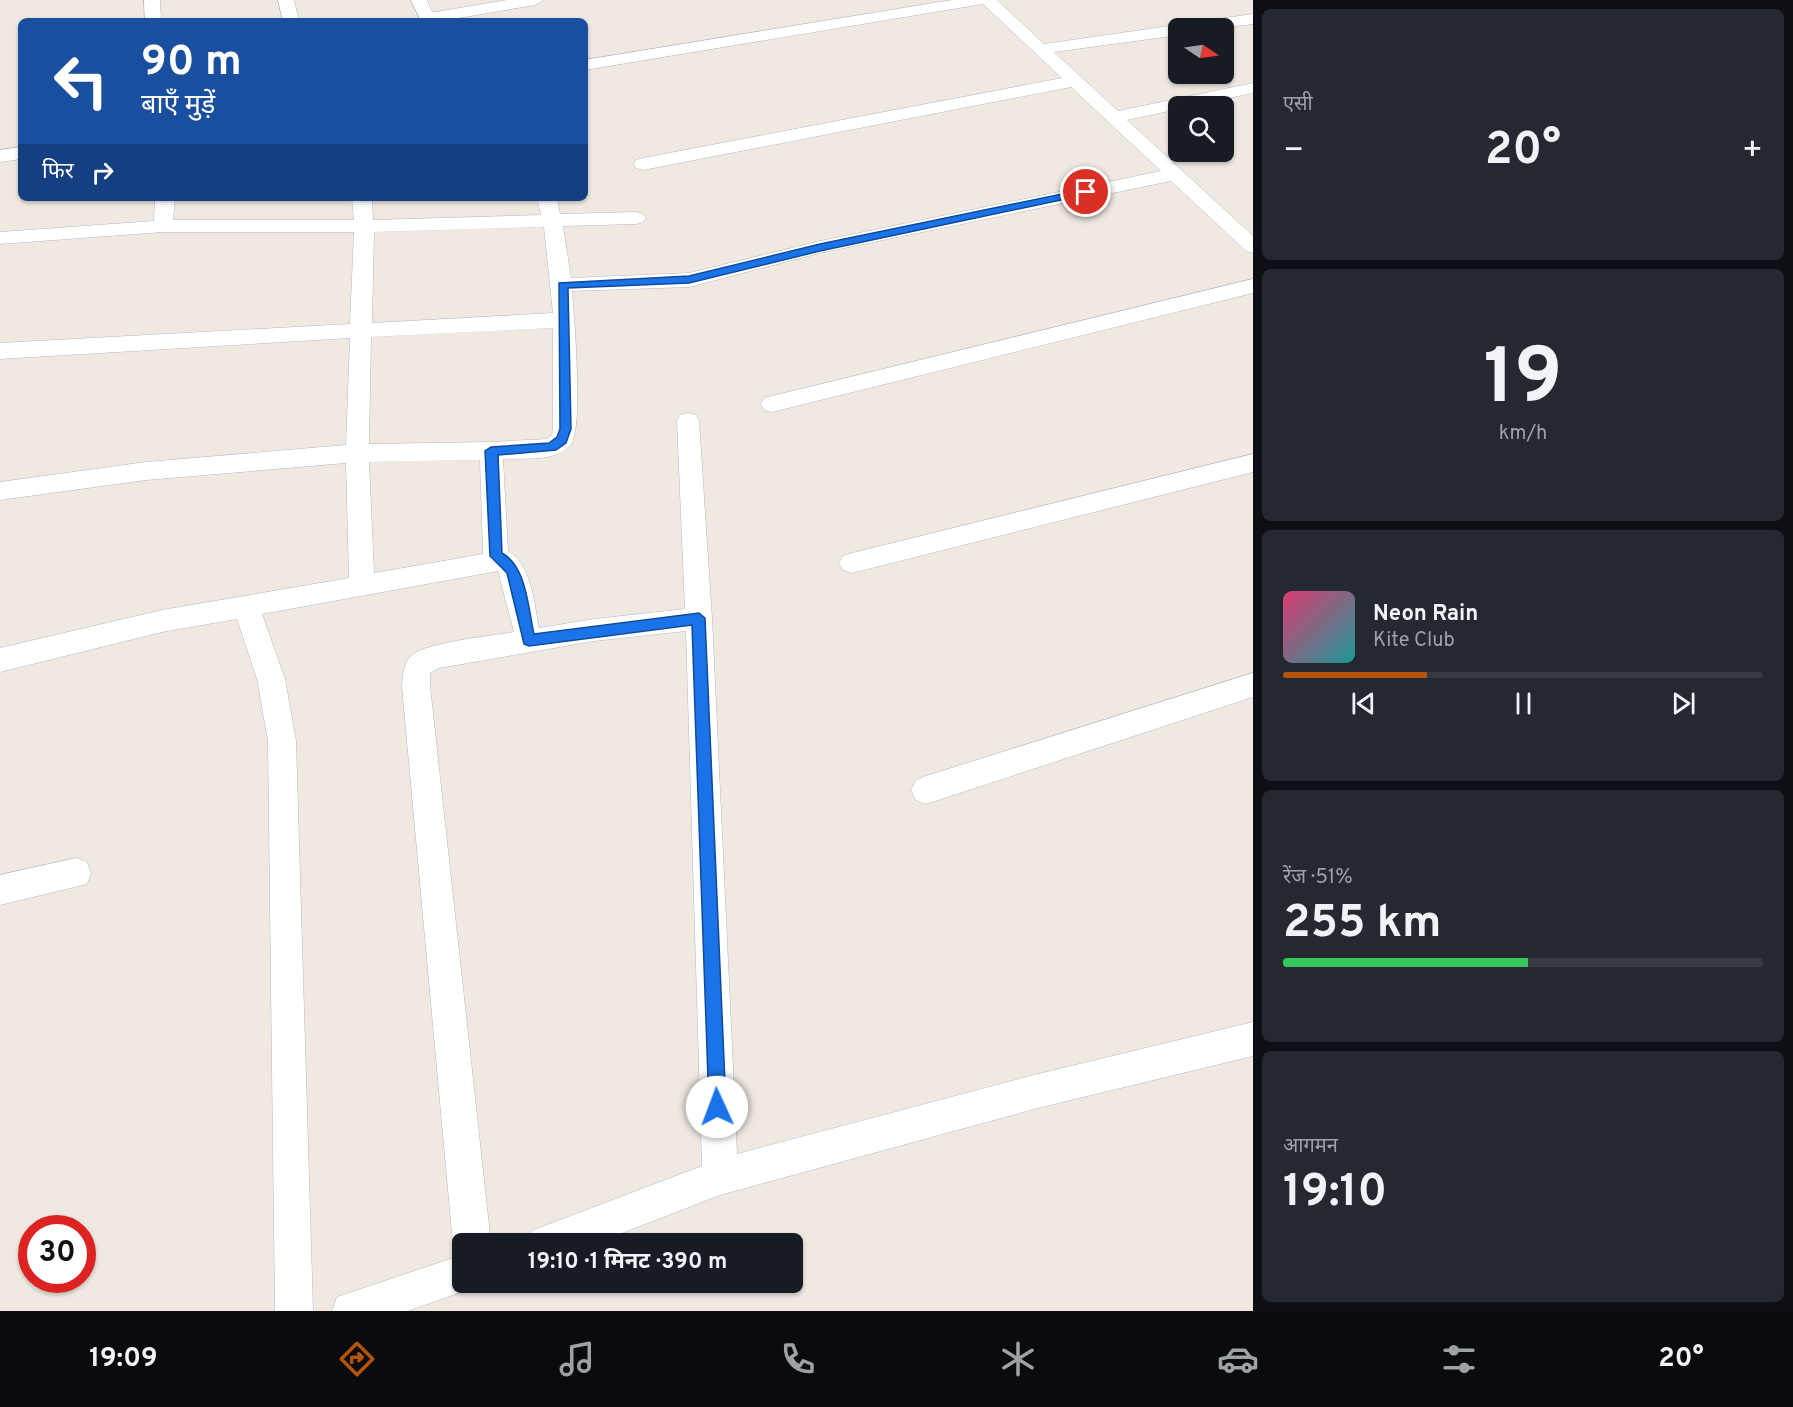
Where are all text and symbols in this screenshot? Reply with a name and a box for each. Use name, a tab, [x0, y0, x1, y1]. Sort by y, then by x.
north arrow	[1168, 18, 1234, 84]
map controls	[1168, 18, 1234, 162]
text: 90 m	[141, 37, 242, 90]
icon: left	[42, 42, 120, 120]
text: बाएँ मुड़ें	[141, 89, 215, 123]
text: एसी	[1283, 92, 1313, 118]
button: search	[1168, 96, 1234, 162]
text: 20°	[1485, 123, 1561, 180]
text: −	[1283, 131, 1304, 173]
text: +	[1742, 131, 1763, 173]
icon: right	[86, 156, 119, 189]
text: फिर	[42, 159, 74, 186]
pin	[1060, 166, 1111, 217]
icon: arrive	[1069, 175, 1102, 208]
text: 19	[1483, 332, 1563, 431]
text: km/h	[1499, 421, 1547, 447]
text: Neon Rain	[1373, 601, 1478, 628]
text: Kite Club	[1373, 628, 1455, 654]
icon: previous	[1347, 687, 1380, 720]
icon: pause	[1507, 687, 1540, 720]
icon: next	[1667, 687, 1700, 720]
text: रेंज · 51%	[1283, 865, 1353, 891]
text: 255 km	[1283, 896, 1441, 953]
position arrow	[685, 1075, 749, 1139]
text: आगमन	[1283, 1134, 1338, 1160]
text: 19:10	[1283, 1165, 1387, 1222]
speed limit sign: 30	[18, 1215, 96, 1293]
text: 19:10 · 1 मिनट · 390 m	[528, 1249, 727, 1276]
icon: directions	[336, 1338, 378, 1380]
icon: music	[556, 1338, 598, 1380]
icon: phone	[777, 1338, 819, 1380]
icon: climate	[997, 1338, 1039, 1380]
icon: car	[1217, 1338, 1259, 1380]
icon: filters	[1438, 1338, 1480, 1380]
text: 19:09	[89, 1342, 157, 1376]
text: 20°	[1658, 1342, 1704, 1376]

